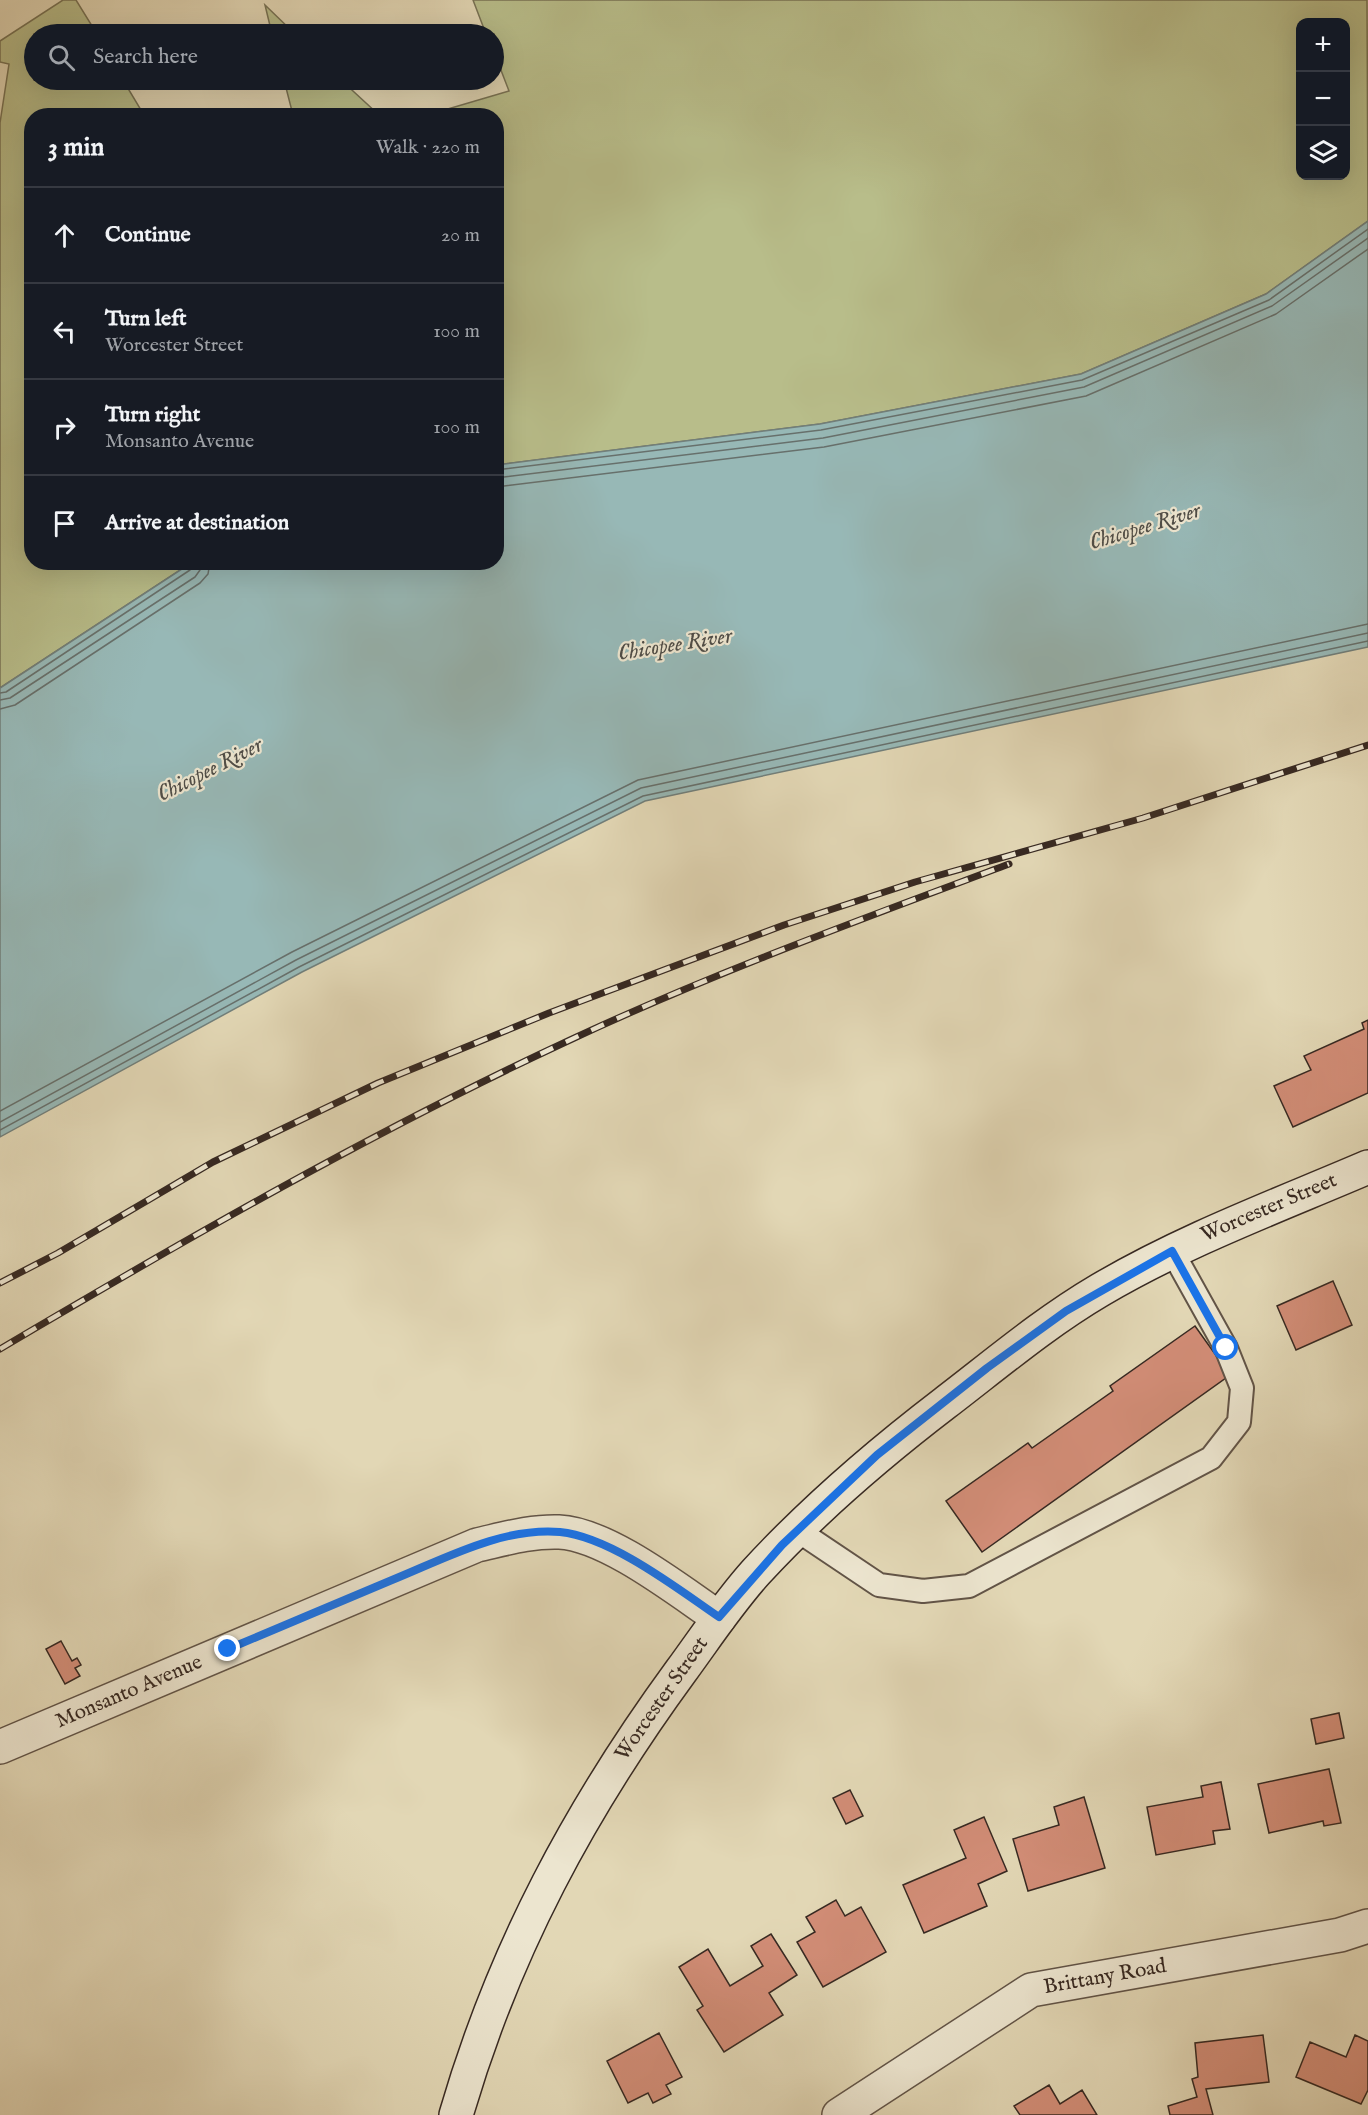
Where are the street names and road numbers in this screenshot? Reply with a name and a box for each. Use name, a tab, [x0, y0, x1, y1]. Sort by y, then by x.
street label: Worcester Street	[1197, 1167, 1341, 1249]
street label: Worcester Street	[609, 1632, 715, 1766]
street label: Monsanto Avenue	[52, 1649, 207, 1735]
street label: Brittany Road	[1042, 1953, 1169, 2001]

